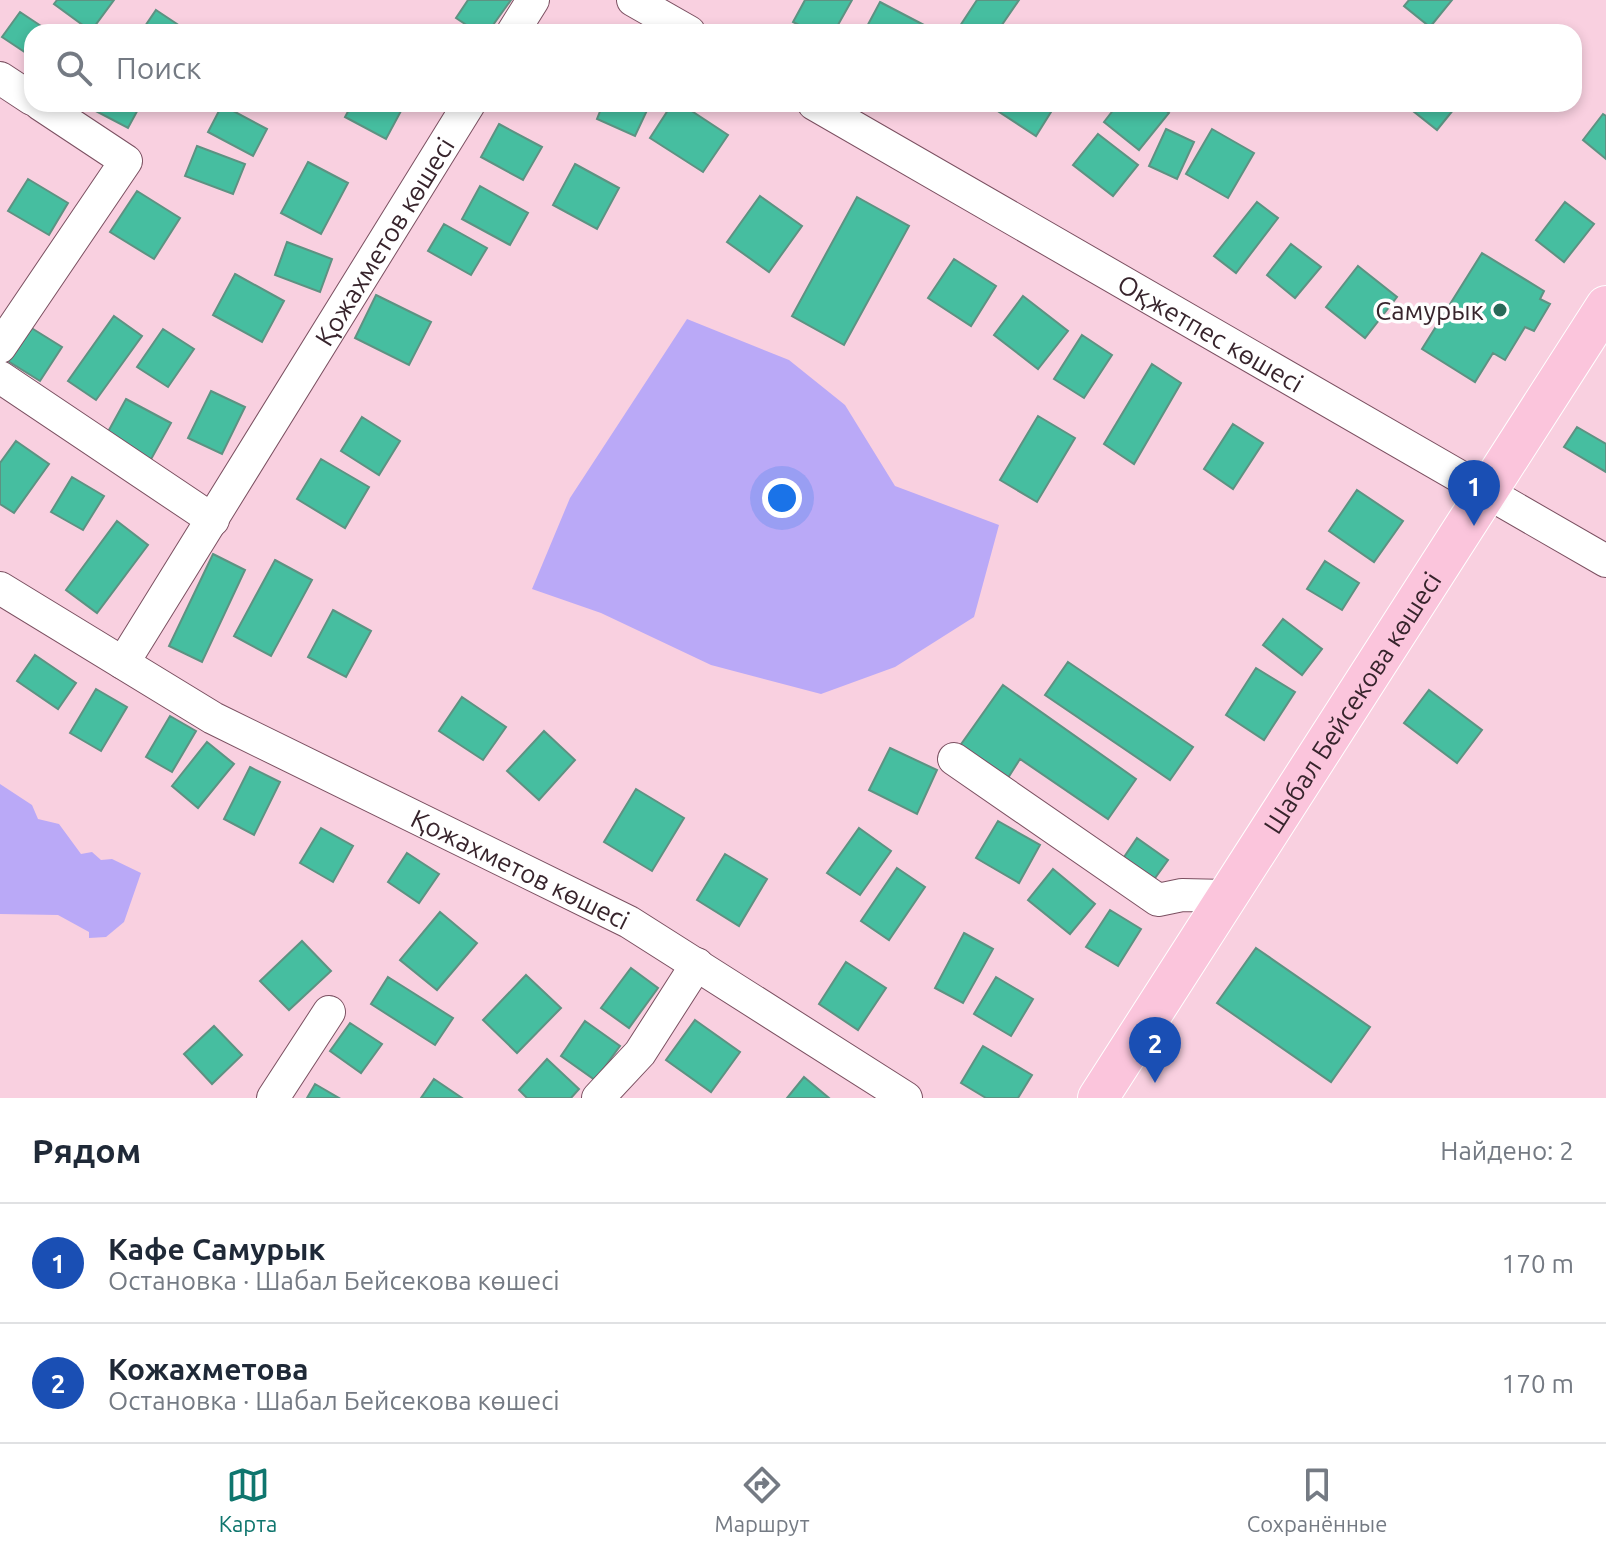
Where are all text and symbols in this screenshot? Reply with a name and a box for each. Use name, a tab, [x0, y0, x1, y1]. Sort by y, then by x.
search box	[24, 24, 1582, 112]
icon: search	[52, 46, 96, 90]
text: Поиск	[116, 51, 201, 85]
street label: Қожахметов көшесі	[309, 132, 459, 351]
street label: Оқжетпес көшесі	[1113, 268, 1308, 398]
place label: Самурык	[1375, 296, 1484, 325]
marker: Самурык	[1491, 301, 1509, 319]
pin: 1	[1448, 460, 1500, 526]
your location	[762, 478, 802, 518]
street label: Шабал Бейсекова көшесі	[1257, 566, 1446, 838]
street label: Қожахметов көшесі	[407, 803, 634, 934]
pin: 2	[1129, 1017, 1181, 1083]
text: Рядом	[32, 1131, 141, 1169]
text: Найдено: 2	[1440, 1136, 1574, 1165]
text: Кафе Самурык	[108, 1232, 325, 1266]
text: 1	[51, 1249, 65, 1278]
text: 170 m	[1502, 1249, 1574, 1278]
text: Остановка · Шабал Бейсекова көшесі	[108, 1266, 560, 1295]
text: Кожахметова	[108, 1352, 309, 1386]
text: 2	[51, 1369, 65, 1398]
text: 170 m	[1502, 1369, 1574, 1398]
text: Остановка · Шабал Бейсекова көшесі	[108, 1386, 560, 1415]
tab: Карта	[219, 1463, 277, 1536]
tab: Маршрут	[715, 1463, 809, 1536]
tab: Сохранённые	[1247, 1463, 1387, 1536]

